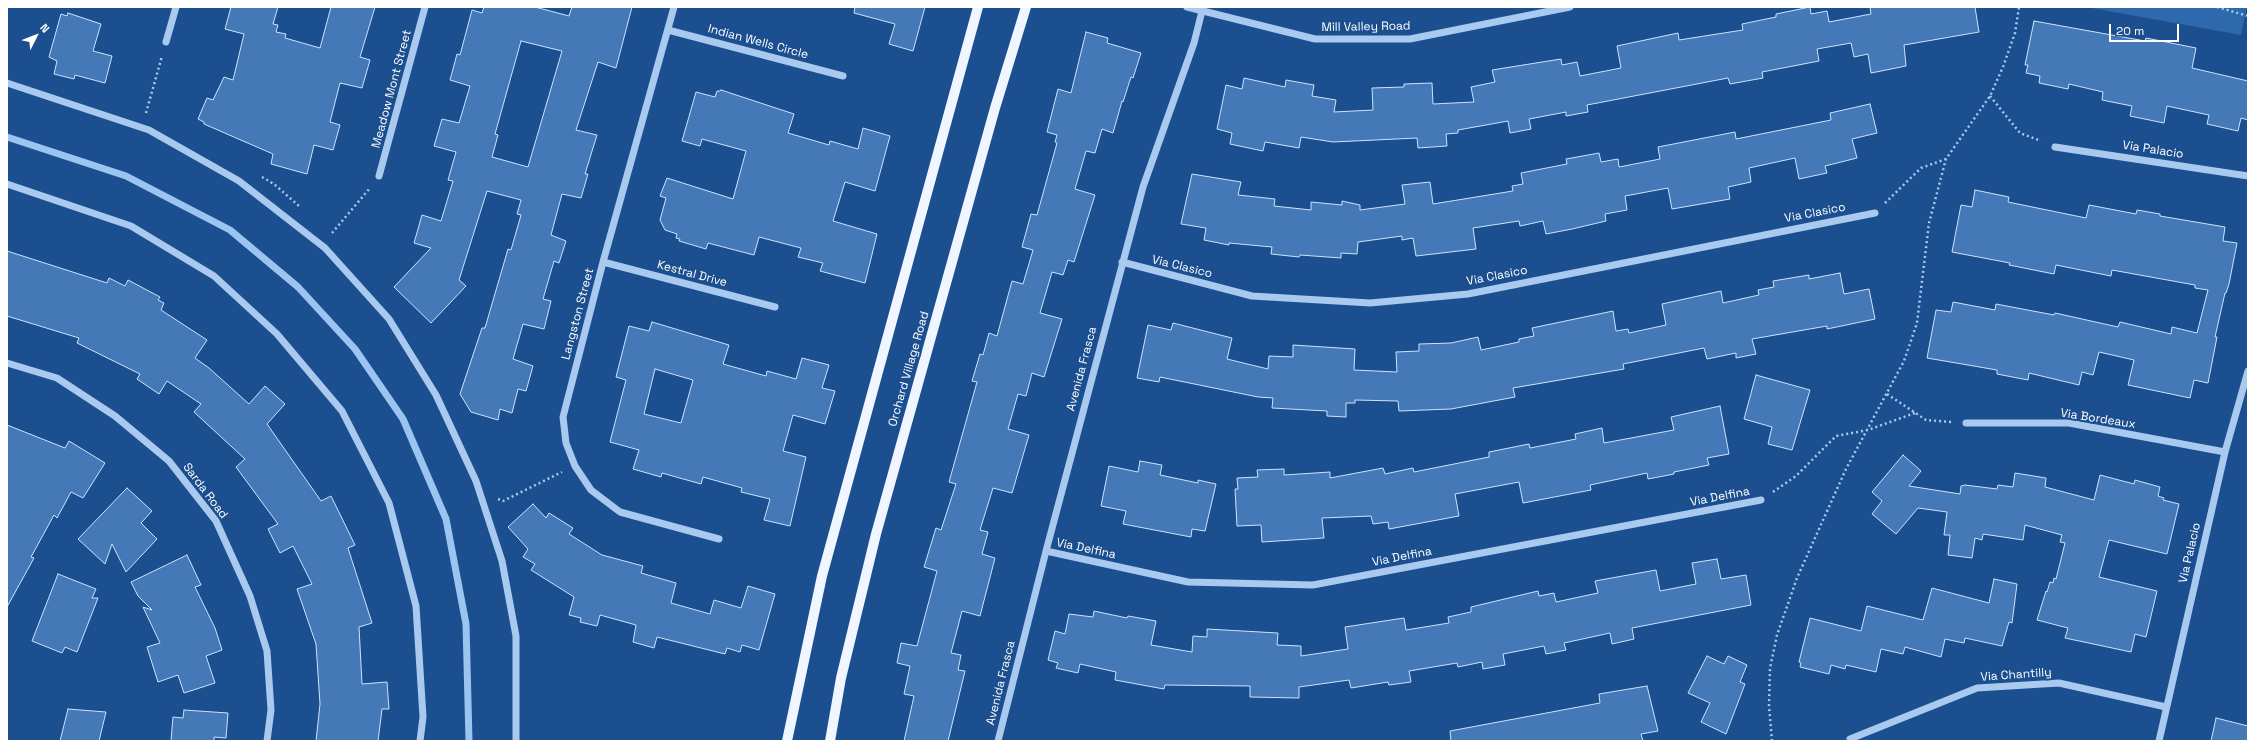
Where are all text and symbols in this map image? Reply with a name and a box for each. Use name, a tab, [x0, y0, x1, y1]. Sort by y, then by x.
north arrow	[16, 16, 56, 56]
scale bar	[2111, 16, 2181, 42]
street label: Mill Valley Road	[1321, 19, 1411, 35]
text: N	[37, 21, 53, 35]
street label: Indian Wells Circle	[706, 22, 810, 62]
text: 20 m	[2116, 23, 2144, 39]
street label: Meadow Mont Street	[369, 28, 415, 150]
street label: Via Palacio	[2121, 138, 2185, 162]
street label: Via Clasico	[1783, 200, 1847, 226]
street label: Via Clasico	[1150, 253, 1214, 281]
street label: Kestral Drive	[655, 258, 729, 290]
street label: Via Clasico	[1465, 263, 1529, 289]
street label: Langston Street	[559, 266, 597, 362]
street label: Orchard Village Road	[886, 310, 932, 428]
street label: Avenida Frasca	[1064, 325, 1100, 413]
street label: Via Bordeaux	[2059, 406, 2137, 432]
street label: Sarda Road	[179, 460, 231, 522]
street label: Via Delfina	[1689, 484, 1751, 510]
street label: Via Palacio	[2176, 521, 2204, 585]
street label: Via Delfina	[1055, 536, 1117, 562]
street label: Via Delfina	[1371, 544, 1433, 570]
street label: Avenida Frasca	[984, 639, 1018, 727]
street label: Via Chantilly	[1980, 665, 2052, 685]

